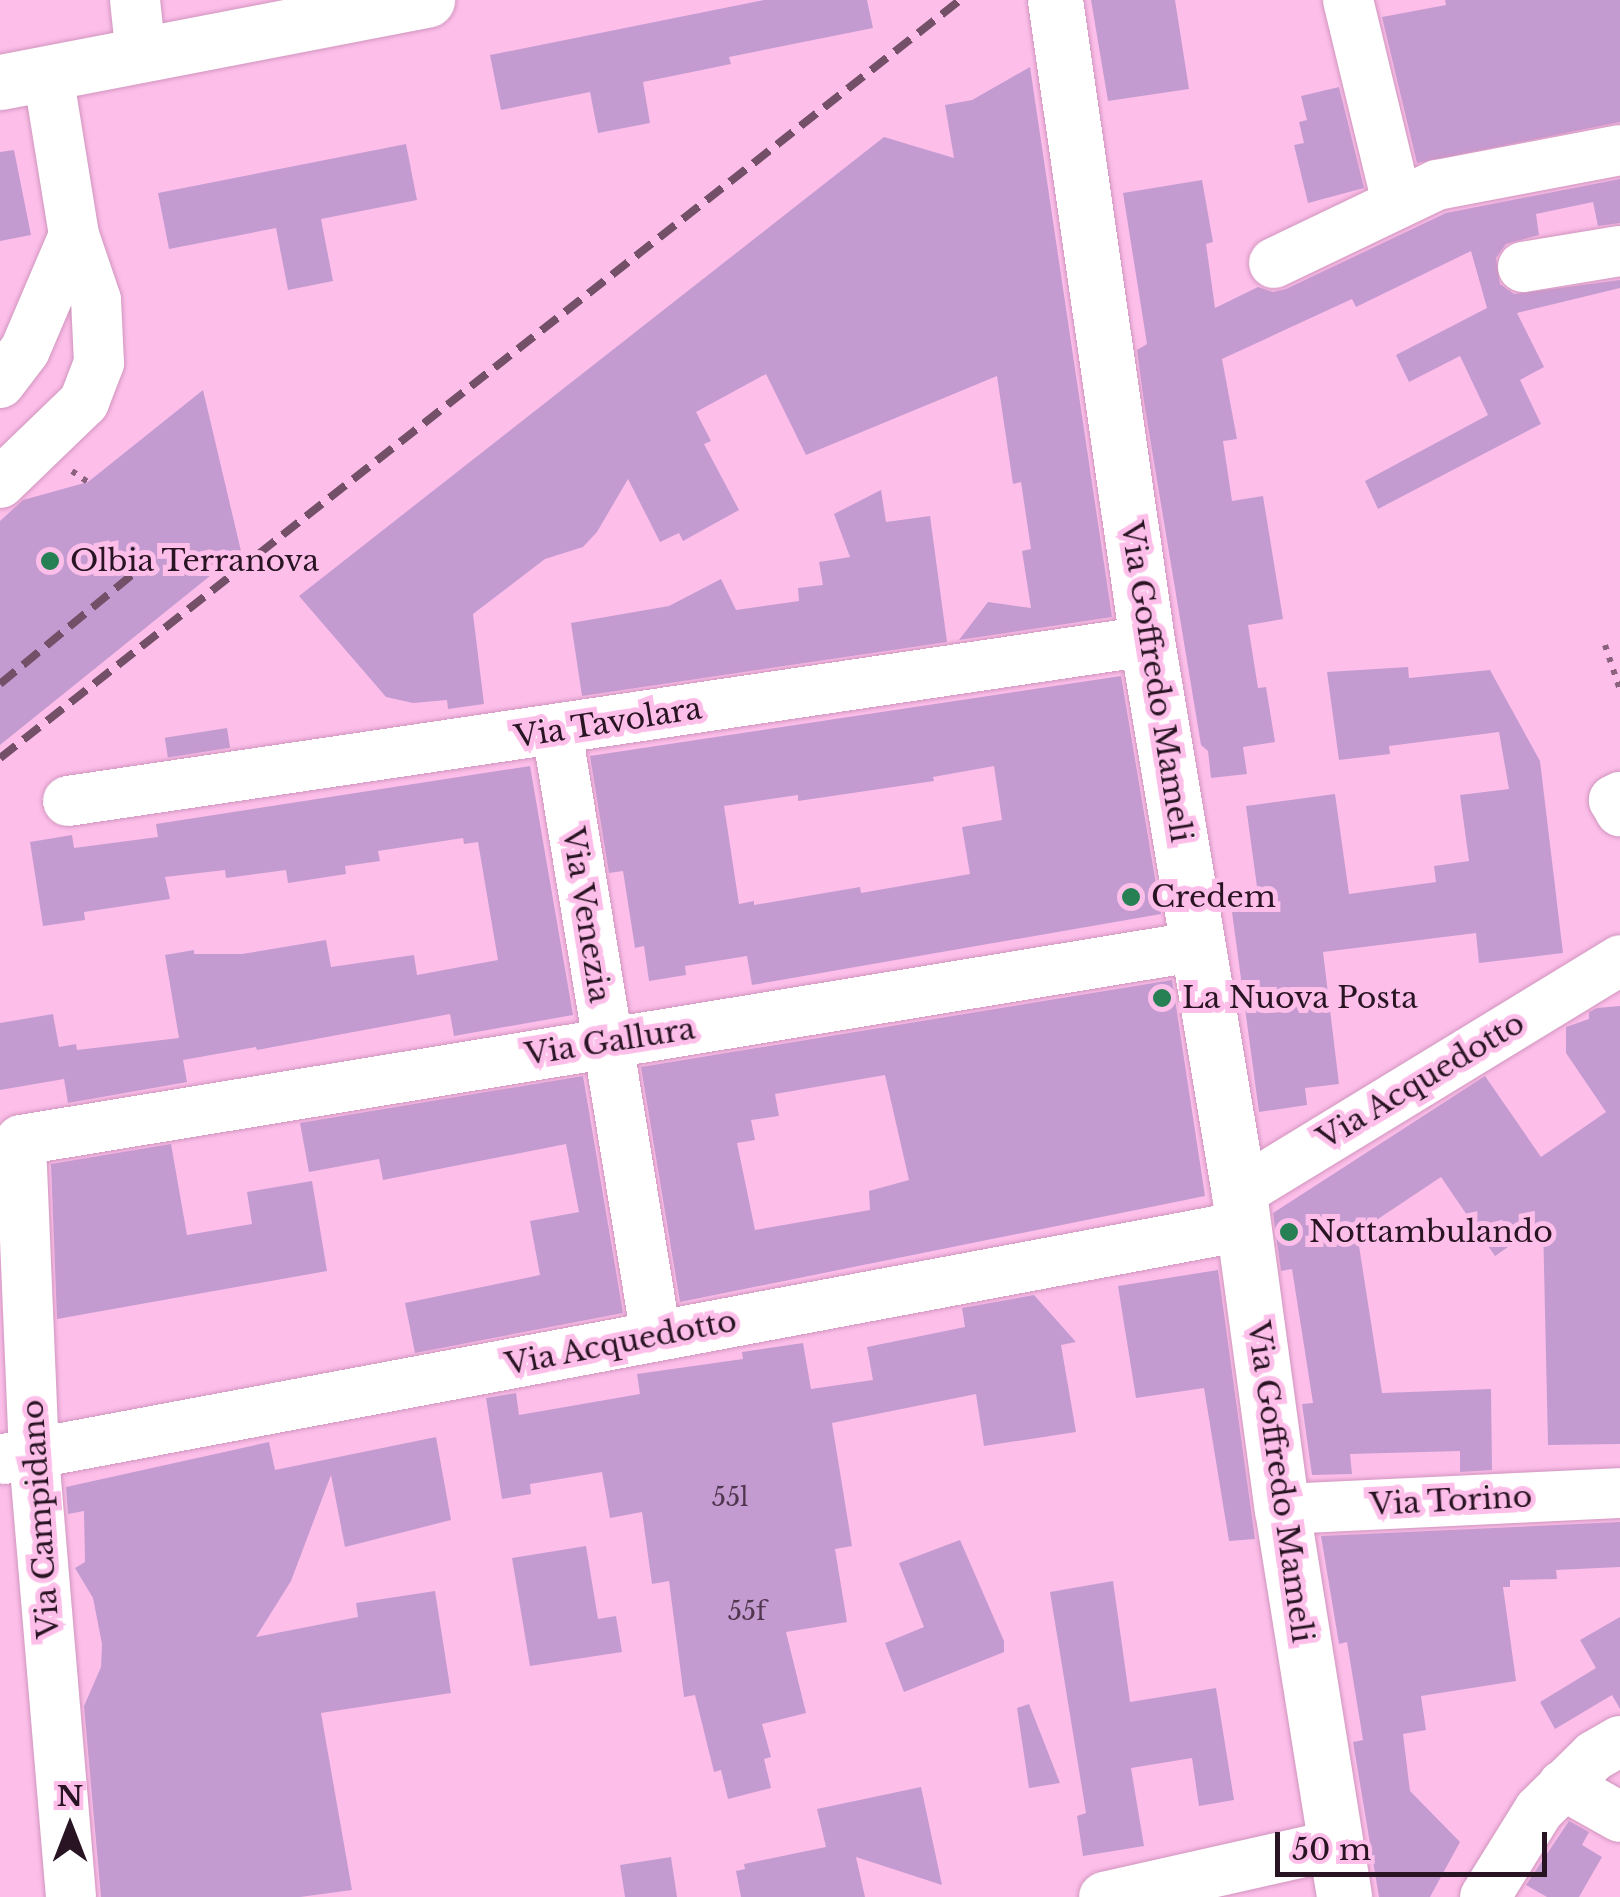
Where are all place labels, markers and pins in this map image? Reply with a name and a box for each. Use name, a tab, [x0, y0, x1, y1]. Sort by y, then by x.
place label: Olbia Terranova	[70, 543, 320, 579]
marker: Olbia Terranova	[39, 550, 61, 572]
place label: Credem	[1151, 879, 1276, 915]
marker: Credem	[1120, 886, 1142, 908]
place label: La Nuova Posta	[1182, 980, 1419, 1016]
marker: La Nuova Posta	[1151, 987, 1173, 1009]
place label: Nottambulando	[1309, 1214, 1553, 1250]
marker: Nottambulando	[1278, 1221, 1300, 1243]

